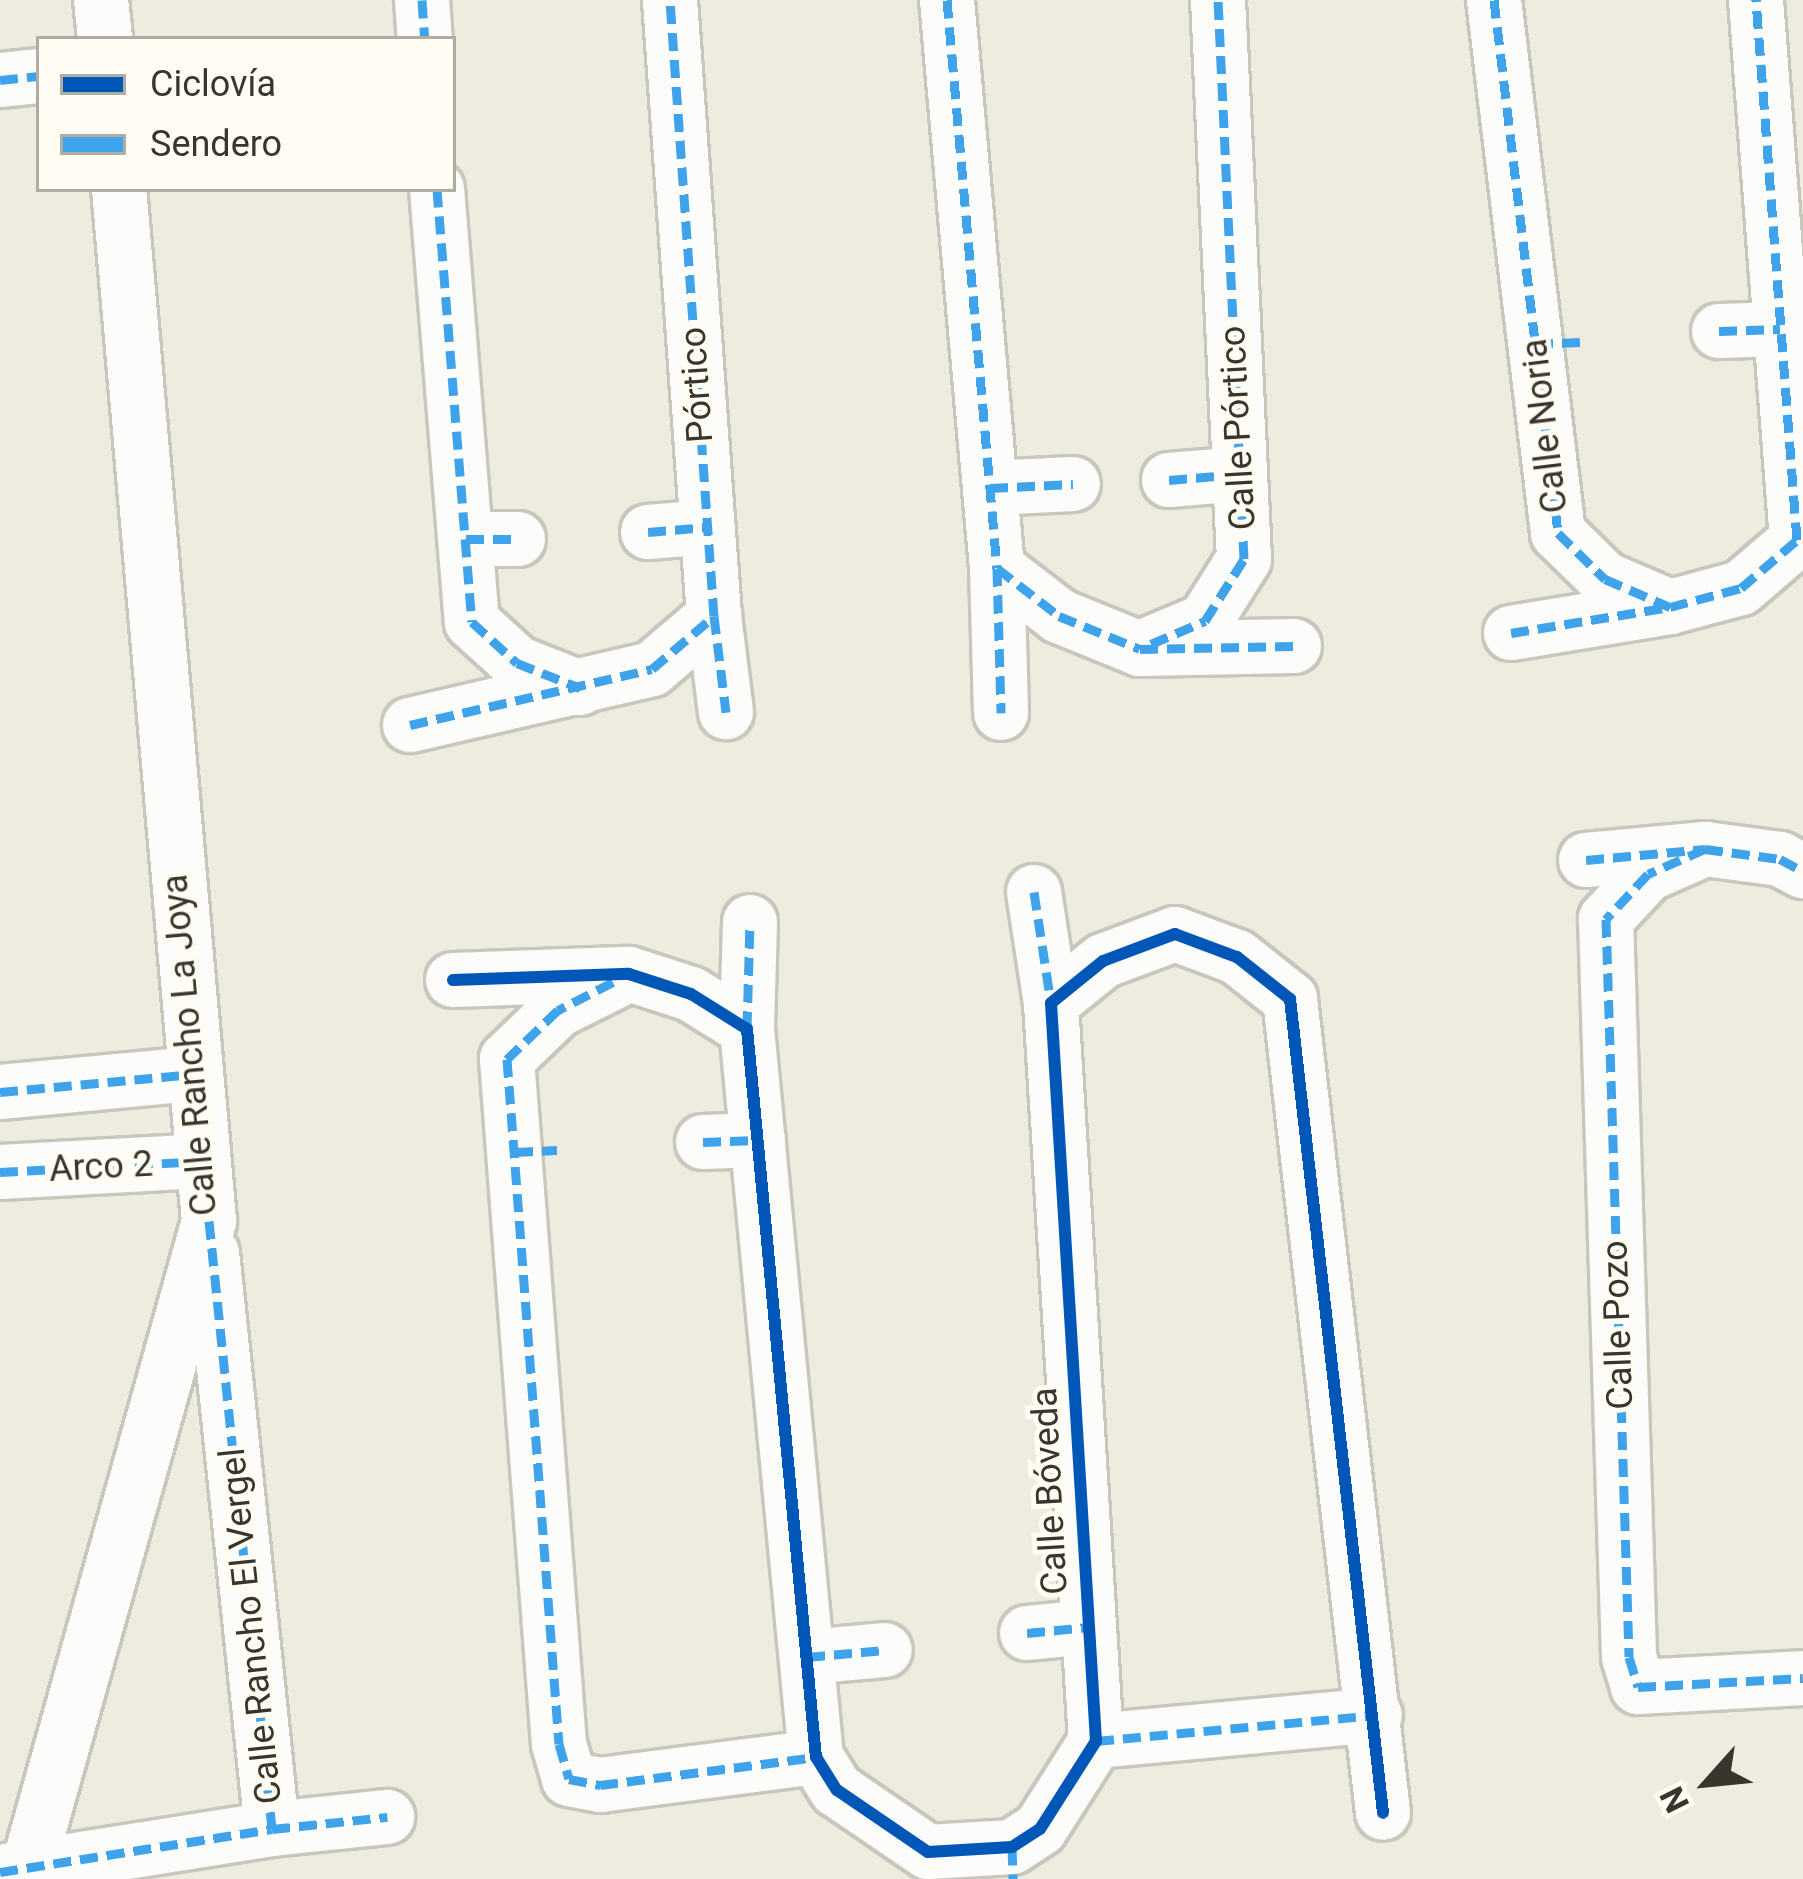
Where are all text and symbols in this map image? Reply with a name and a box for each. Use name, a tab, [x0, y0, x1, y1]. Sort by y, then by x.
legend	[36, 36, 456, 192]
text: Ciclovía	[150, 63, 276, 105]
text: Sendero	[150, 123, 282, 165]
street label: Calle Pórtico	[1211, 325, 1265, 531]
street label: Pórtico	[671, 326, 723, 444]
street label: Calle Noria	[1513, 336, 1577, 516]
street label: Calle Rancho La Joya	[154, 872, 226, 1218]
street label: Arco 2	[48, 1143, 154, 1191]
street label: Calle Pozo	[1593, 1240, 1643, 1410]
street label: Calle Bóveda	[1023, 1386, 1077, 1596]
street label: Calle Rancho El Vergel	[211, 1446, 291, 1806]
north arrow	[1647, 1723, 1767, 1843]
text: N	[1652, 1780, 1697, 1819]

